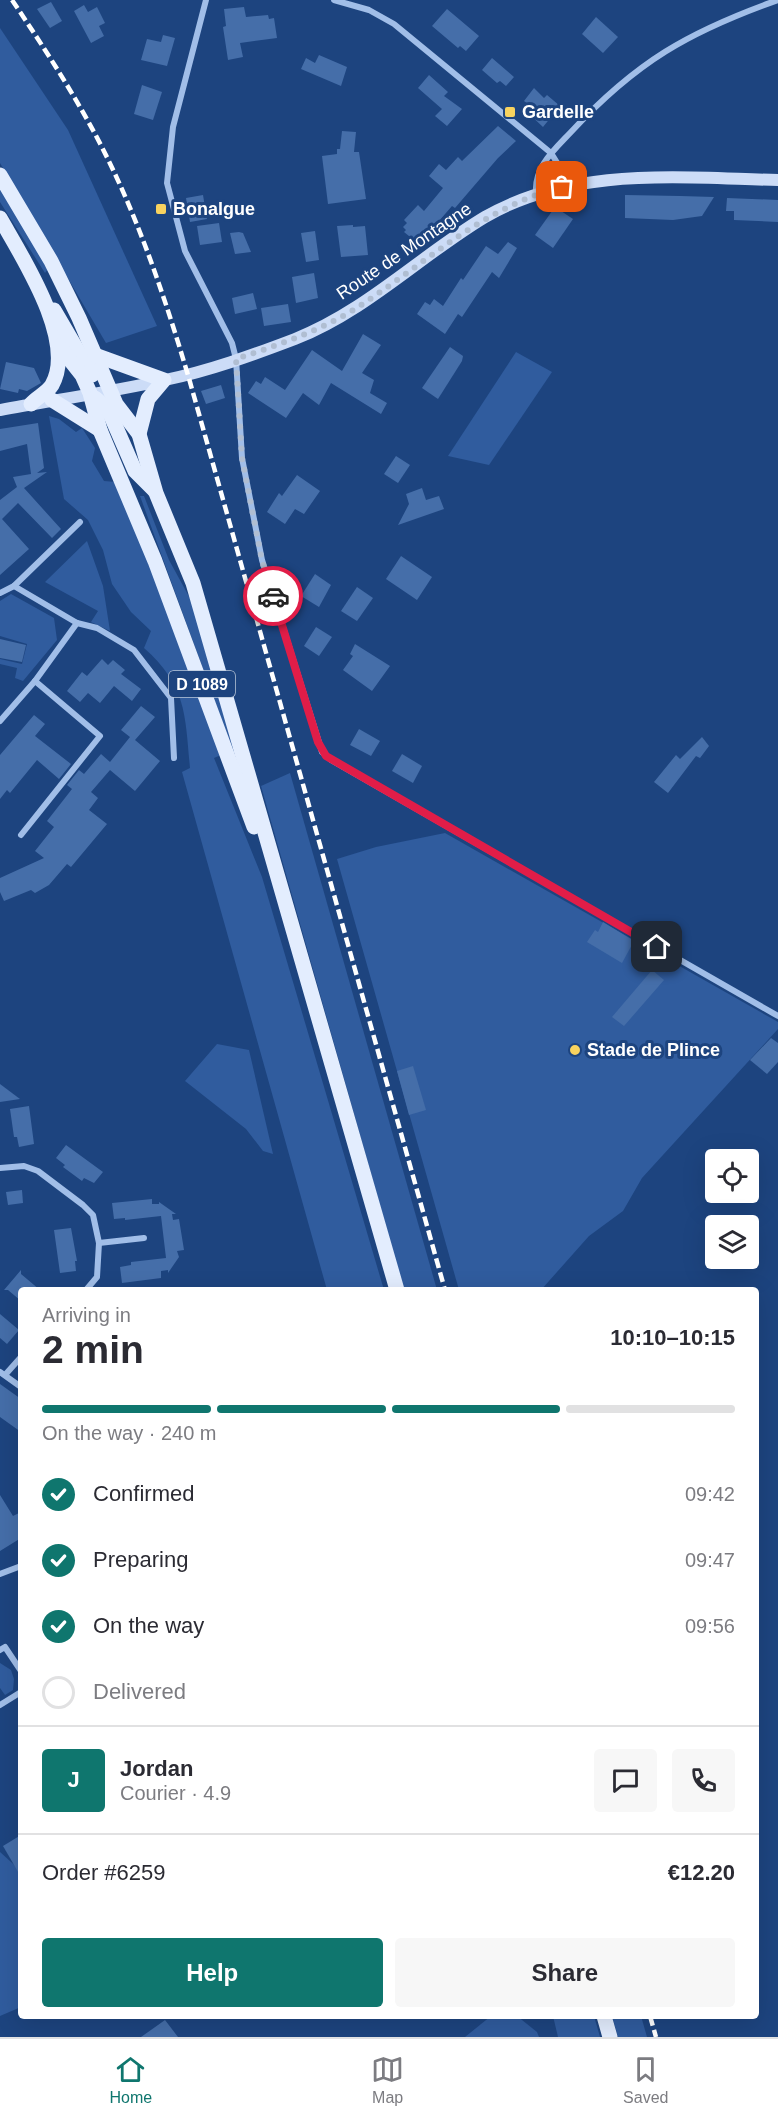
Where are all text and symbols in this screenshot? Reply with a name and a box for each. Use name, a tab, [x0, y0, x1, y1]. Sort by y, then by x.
place label: Gardelle	[522, 102, 594, 122]
marker: Gardelle	[503, 105, 517, 119]
pin	[536, 161, 587, 212]
icon: bag	[545, 170, 578, 203]
street label: Route de Montagne	[333, 198, 475, 304]
place label: Bonalgue	[173, 199, 255, 219]
marker: Bonalgue	[154, 202, 168, 216]
courier	[243, 566, 303, 626]
icon: car	[257, 580, 290, 613]
road number: D 1089	[169, 671, 235, 697]
pin	[631, 921, 682, 972]
icon: home	[640, 930, 673, 963]
place label: Stade de Plince	[587, 1040, 720, 1060]
marker: Stade de Plince	[568, 1043, 582, 1057]
map controls	[705, 1149, 759, 1269]
button: locate	[705, 1149, 759, 1203]
button: layers	[705, 1215, 759, 1269]
text: Arriving in	[42, 1304, 131, 1326]
text: 10:10–10:15	[610, 1325, 735, 1350]
text: 2 min	[42, 1328, 144, 1371]
text: On the way · 240 m	[42, 1422, 217, 1444]
icon: check	[42, 1478, 75, 1511]
text: Confirmed	[93, 1481, 194, 1506]
text: 09:42	[685, 1483, 735, 1505]
icon: check	[42, 1544, 75, 1577]
text: Preparing	[93, 1547, 188, 1572]
text: 09:47	[685, 1549, 735, 1571]
icon: check	[42, 1610, 75, 1643]
text: On the way	[93, 1613, 204, 1638]
text: 09:56	[685, 1615, 735, 1637]
text: Delivered	[93, 1679, 186, 1704]
button: chat	[594, 1749, 657, 1812]
button: phone	[672, 1749, 735, 1812]
text: Jordan	[120, 1756, 193, 1781]
text: J	[67, 1767, 80, 1792]
text: Courier · 4.9	[120, 1782, 231, 1804]
text: Order #6259	[42, 1860, 166, 1885]
text: €12.20	[668, 1860, 735, 1885]
button: Help	[42, 1938, 383, 2007]
button: Share	[395, 1938, 735, 2007]
tab: Home	[109, 2053, 152, 2107]
tab: Map	[371, 2053, 404, 2107]
tab: Saved	[623, 2053, 668, 2107]

